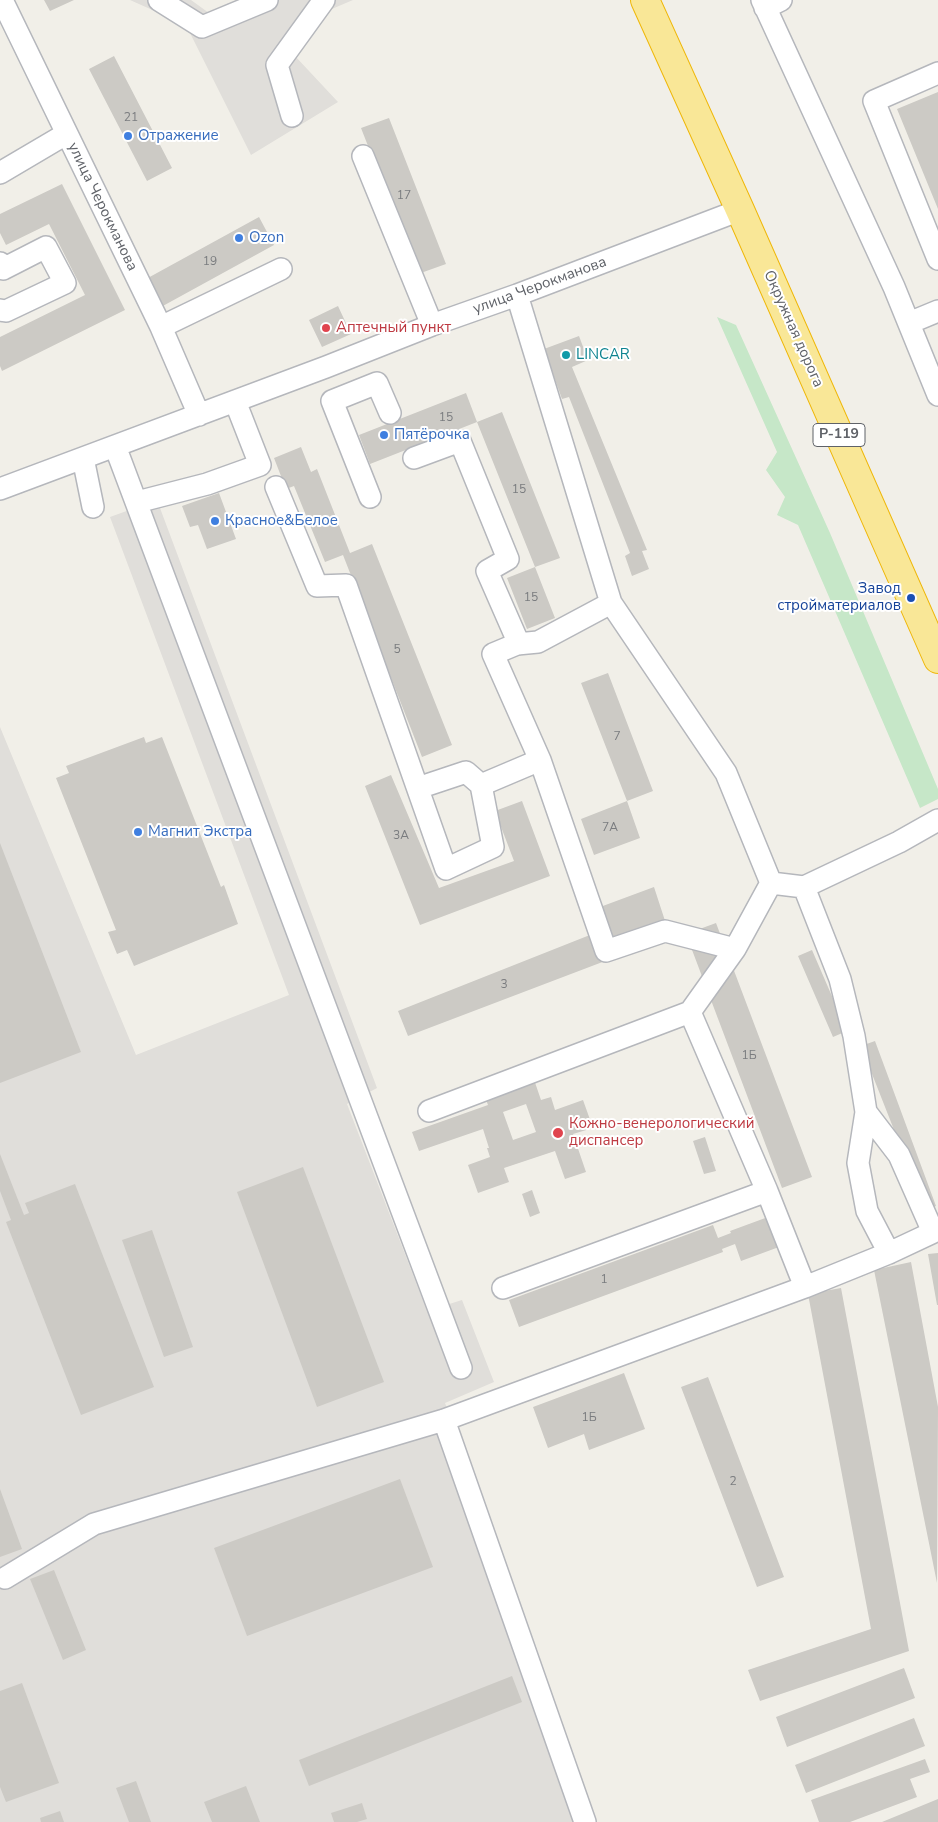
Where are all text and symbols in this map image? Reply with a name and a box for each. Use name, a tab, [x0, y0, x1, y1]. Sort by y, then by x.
house number: 21	[124, 111, 138, 125]
place label: Отражение	[138, 127, 219, 145]
marker: Отражение	[122, 130, 134, 142]
street label: улица Черокманова	[63, 140, 141, 274]
house number: 17	[397, 189, 411, 203]
place label: Ozon	[249, 229, 284, 247]
marker: Ozon	[233, 232, 245, 244]
street label: улица Черокманова	[471, 253, 609, 319]
house number: 19	[203, 255, 217, 269]
street label: Окружная дорога	[759, 268, 827, 390]
place label: Аптечный пункт	[336, 319, 451, 337]
marker: Аптечный пункт	[320, 322, 332, 334]
place label: LINCAR	[576, 346, 630, 364]
marker: LINCAR	[560, 349, 572, 361]
house number: 15	[439, 411, 453, 425]
road number: Р-119	[813, 424, 865, 446]
place label: Пятёрочка	[394, 426, 470, 444]
marker: Пятёрочка	[378, 429, 390, 441]
house number: 15	[512, 483, 526, 497]
place label: Красное&Белое	[225, 512, 338, 530]
marker: Красное&Белое	[209, 515, 221, 527]
place label: Завод стройматериалов	[777, 580, 901, 615]
house number: 15	[524, 591, 538, 605]
marker: Завод стройматериалов	[905, 592, 917, 604]
house number: 5	[393, 643, 401, 657]
house number: 7	[613, 730, 621, 744]
house number: 7А	[602, 821, 618, 835]
place label: Магнит Экстра	[148, 823, 252, 841]
marker: Магнит Экстра	[132, 826, 144, 838]
house number: 3А	[393, 829, 409, 843]
house number: 3	[500, 978, 508, 992]
house number: 1Б	[741, 1049, 757, 1063]
place label: Кожно-венерологический диспансер	[569, 1115, 754, 1150]
marker: Кожно-венерологический диспансер	[551, 1126, 565, 1140]
house number: 1	[600, 1273, 608, 1287]
house number: 1Б	[581, 1411, 597, 1425]
house number: 2	[729, 1475, 737, 1489]

